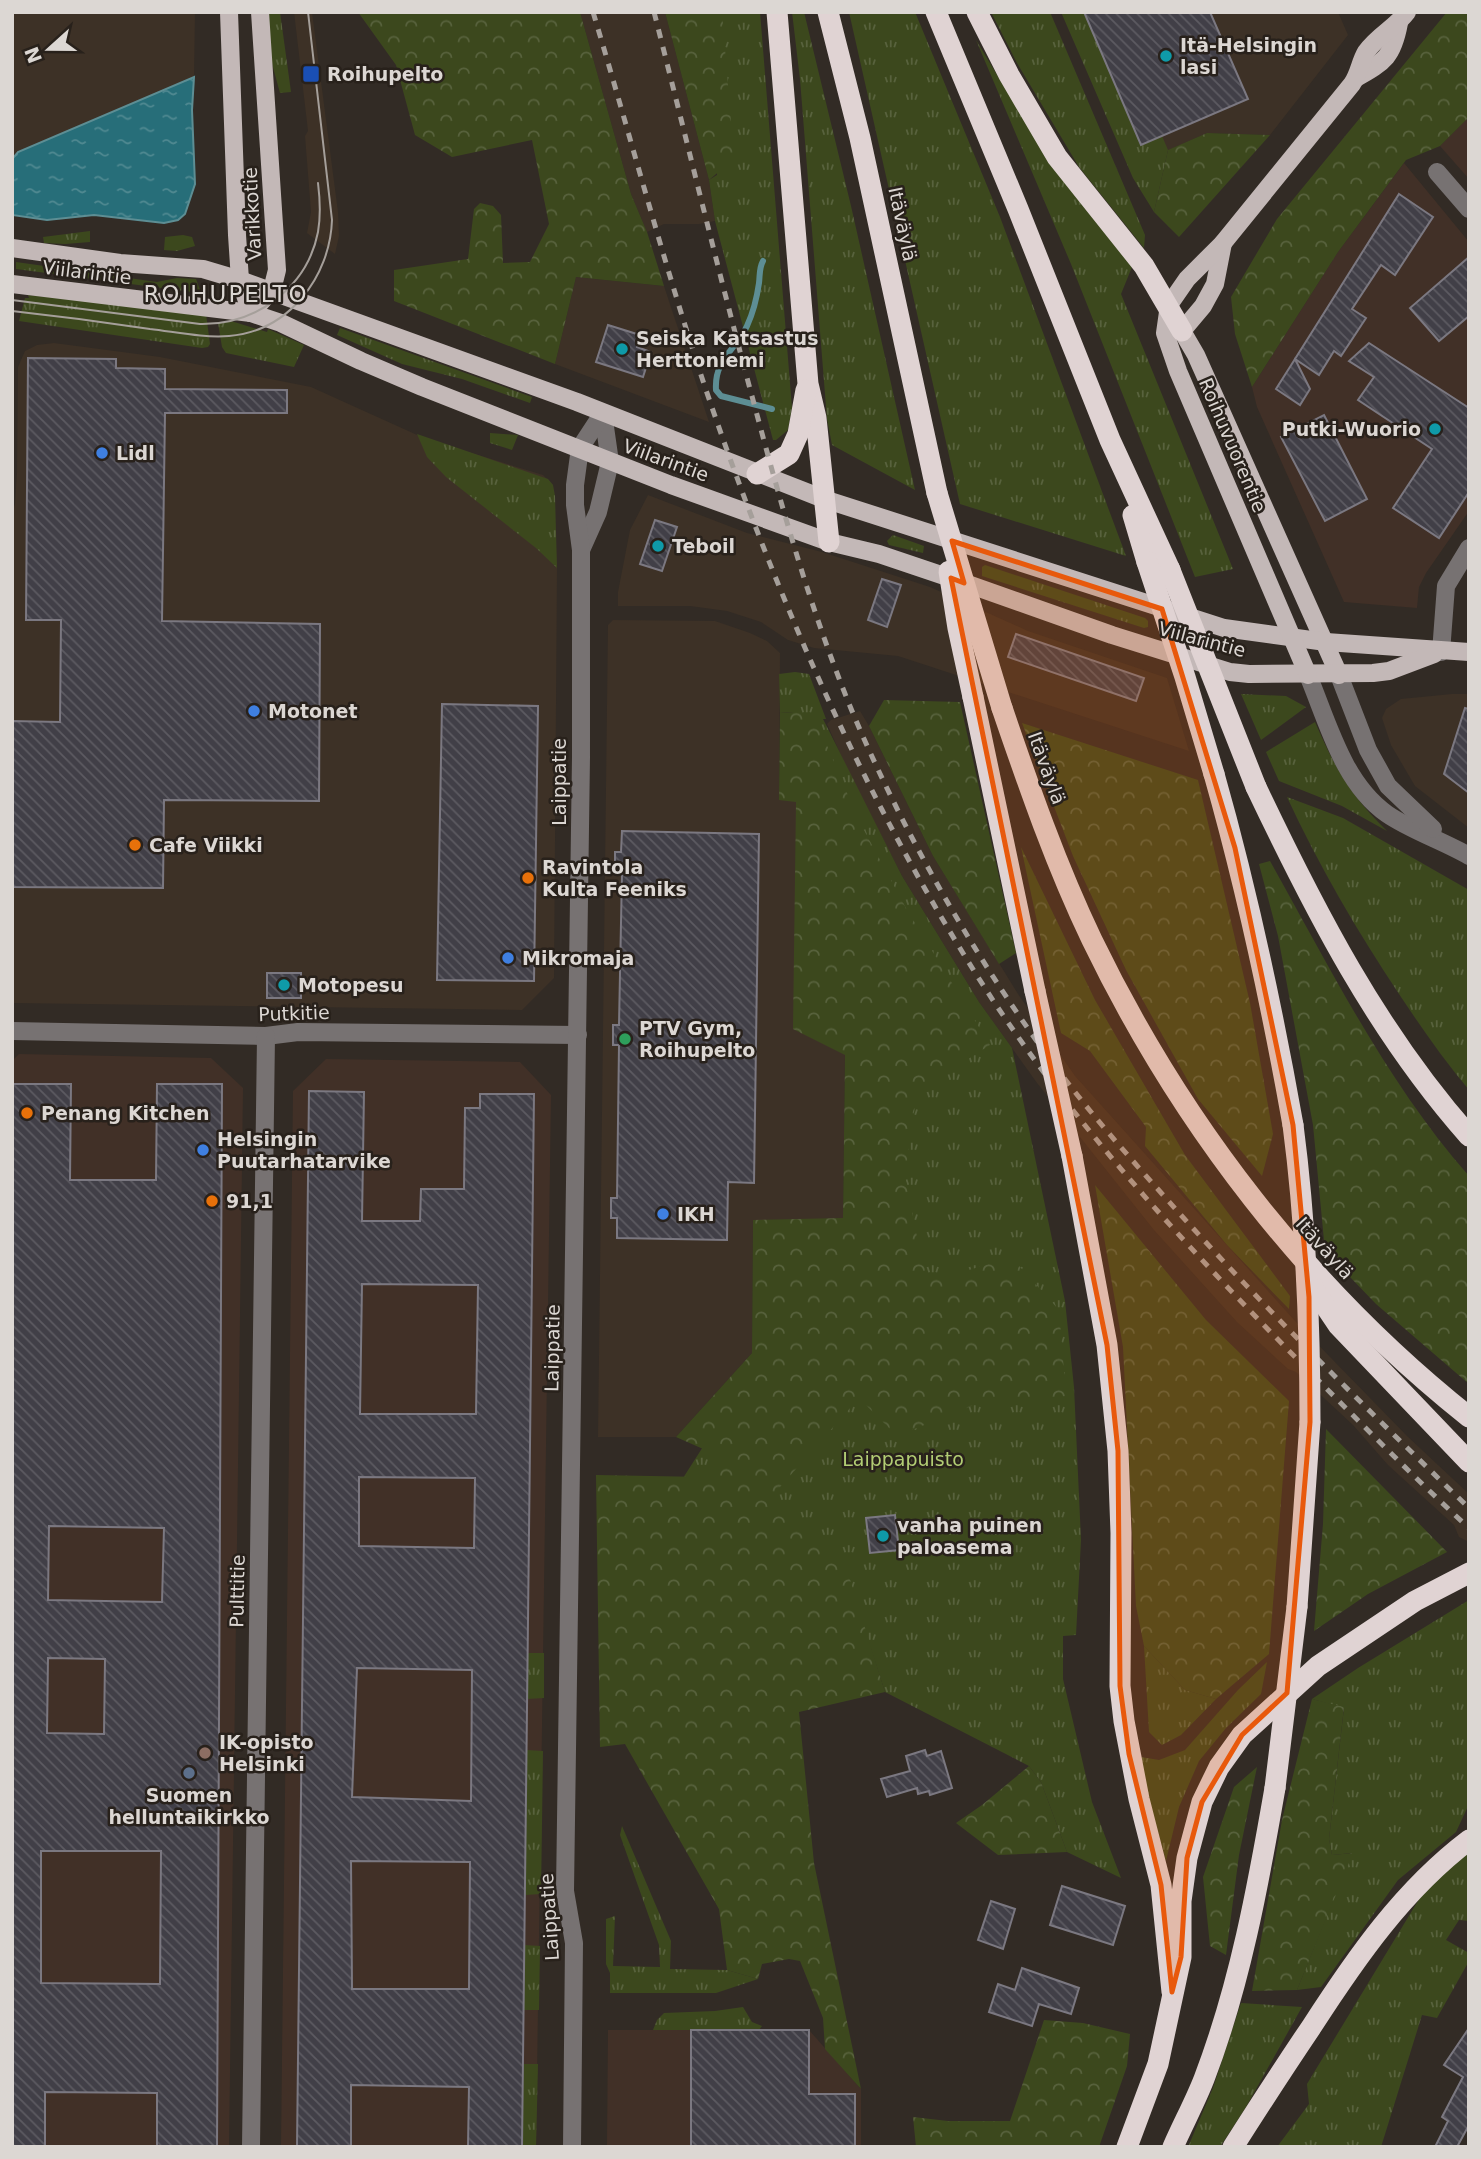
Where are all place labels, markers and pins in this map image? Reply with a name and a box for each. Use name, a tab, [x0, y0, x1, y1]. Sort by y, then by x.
place label: Itä-Helsingin lasi	[1180, 34, 1317, 78]
marker: Itä-Helsingin lasi	[1158, 48, 1174, 64]
place label: Roihupelto	[327, 63, 443, 85]
marker: Roihupelto	[301, 64, 321, 84]
place label: Seiska Katsastus Herttoniemi	[636, 327, 818, 371]
marker: Seiska Katsastus Herttoniemi	[614, 341, 630, 357]
place label: Putki-Wuorio	[1282, 418, 1421, 440]
marker: Putki-Wuorio	[1427, 421, 1443, 437]
place label: Lidl	[116, 442, 155, 464]
marker: Lidl	[94, 445, 110, 461]
place label: Teboil	[672, 535, 735, 557]
marker: Teboil	[650, 538, 666, 554]
place label: Motonet	[268, 700, 358, 722]
marker: Motonet	[246, 703, 262, 719]
place label: Cafe Viikki	[149, 834, 263, 856]
marker: Cafe Viikki	[127, 837, 143, 853]
place label: Ravintola Kulta Feeniks	[542, 856, 687, 900]
marker: Ravintola Kulta Feeniks	[520, 870, 536, 886]
place label: Mikromaja	[522, 947, 634, 969]
marker: Mikromaja	[500, 950, 516, 966]
place label: Motopesu	[298, 974, 403, 996]
marker: Motopesu	[276, 977, 292, 993]
place label: PTV Gym, Roihupelto	[639, 1017, 755, 1061]
marker: PTV Gym, Roihupelto	[617, 1031, 633, 1047]
place label: Penang Kitchen	[41, 1102, 209, 1124]
marker: Penang Kitchen	[19, 1105, 35, 1121]
place label: Helsingin Puutarhatarvike	[217, 1128, 391, 1172]
marker: Helsingin Puutarhatarvike	[195, 1142, 211, 1158]
place label: 91,1	[226, 1190, 273, 1212]
marker: 91,1	[204, 1193, 220, 1209]
place label: IKH	[677, 1203, 715, 1225]
marker: IKH	[655, 1206, 671, 1222]
place label: vanha puinen paloasema	[897, 1514, 1042, 1558]
marker: vanha puinen paloasema	[875, 1528, 891, 1544]
place label: IK-opisto Helsinki	[219, 1731, 314, 1775]
marker: IK-opisto Helsinki	[197, 1745, 213, 1761]
marker: Suomen helluntaikirkko	[181, 1765, 197, 1781]
place label: Suomen helluntaikirkko	[108, 1784, 270, 1828]

